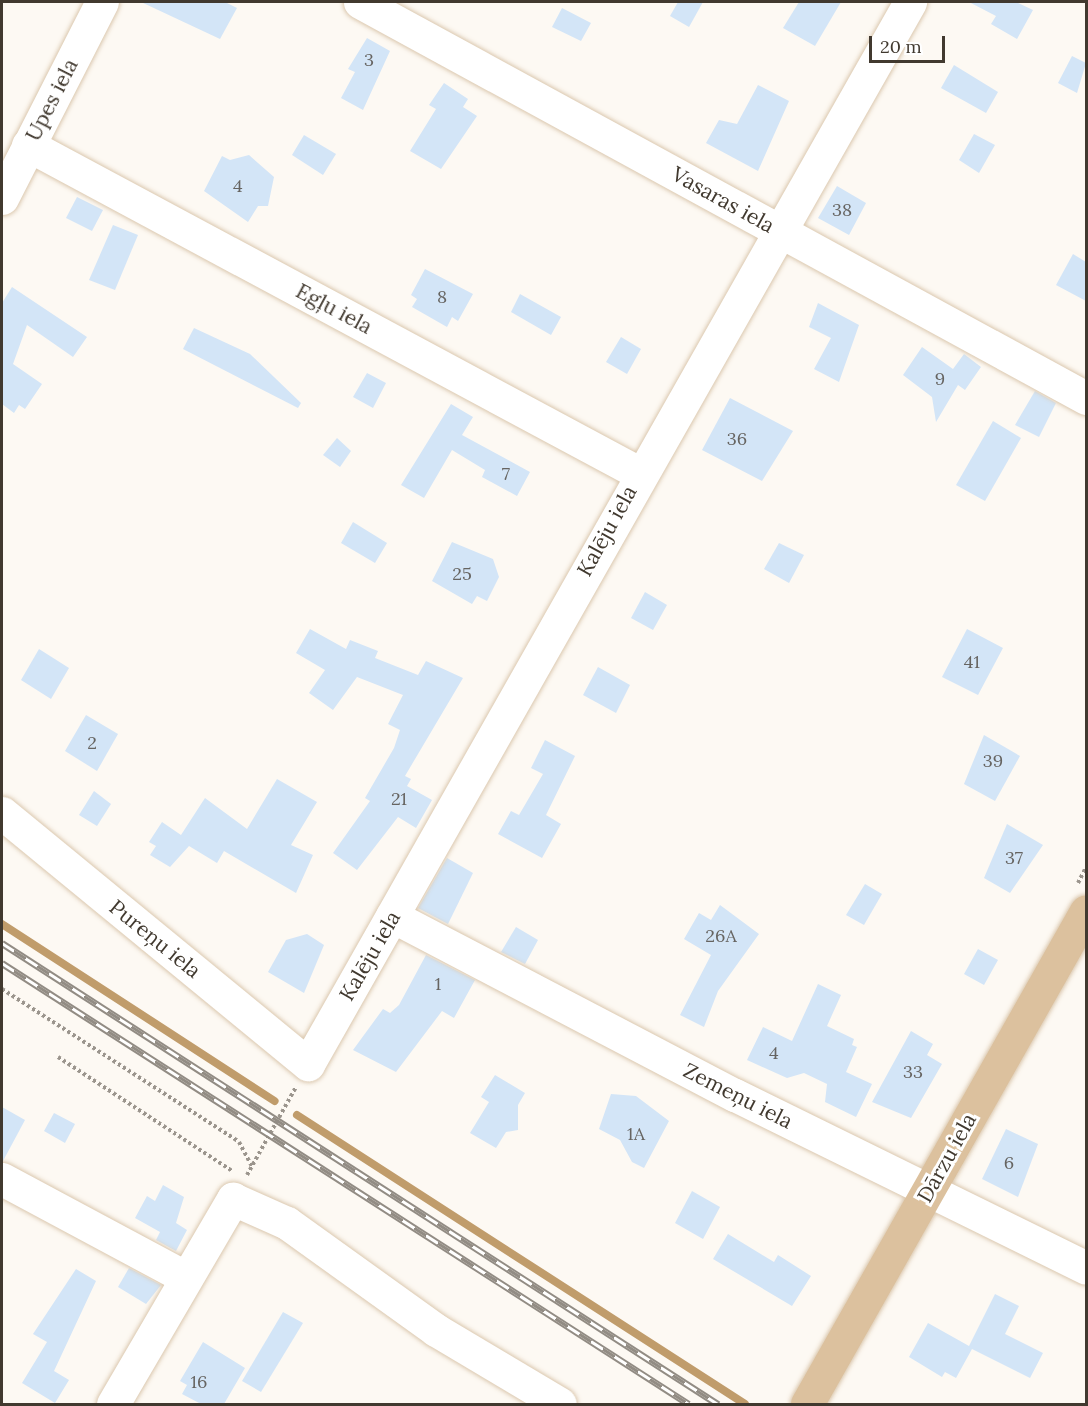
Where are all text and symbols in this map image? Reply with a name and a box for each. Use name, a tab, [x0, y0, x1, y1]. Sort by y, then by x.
scale bar	[872, 24, 948, 62]
text: 20 m	[880, 35, 922, 58]
house number: 3	[364, 49, 374, 71]
street label: Upes iela	[21, 55, 83, 145]
street label: Vasaras iela	[667, 161, 779, 239]
house number: 4	[233, 175, 243, 197]
house number: 38	[832, 199, 852, 221]
street label: Egļu iela	[292, 278, 376, 340]
house number: 8	[437, 286, 447, 308]
house number: 9	[935, 368, 945, 390]
house number: 36	[727, 428, 747, 450]
house number: 7	[502, 463, 510, 485]
street label: Kalēju iela	[572, 481, 642, 581]
house number: 25	[452, 563, 472, 585]
house number: 41	[964, 651, 980, 673]
house number: 2	[87, 732, 97, 754]
house number: 39	[983, 750, 1003, 772]
house number: 21	[391, 788, 407, 810]
house number: 37	[1005, 847, 1023, 869]
street label: Pureņu iela	[104, 895, 206, 983]
street label: Kalēju iela	[334, 907, 406, 1005]
house number: 26A	[705, 925, 737, 947]
house number: 1	[435, 973, 441, 995]
house number: 4	[769, 1042, 779, 1064]
street label: Zemeņu iela	[679, 1058, 797, 1134]
house number: 33	[903, 1061, 923, 1083]
street label: Dārzu iela	[912, 1109, 982, 1207]
house number: 1A	[627, 1123, 645, 1145]
house number: 6	[1004, 1152, 1014, 1174]
house number: 16	[191, 1371, 207, 1393]

